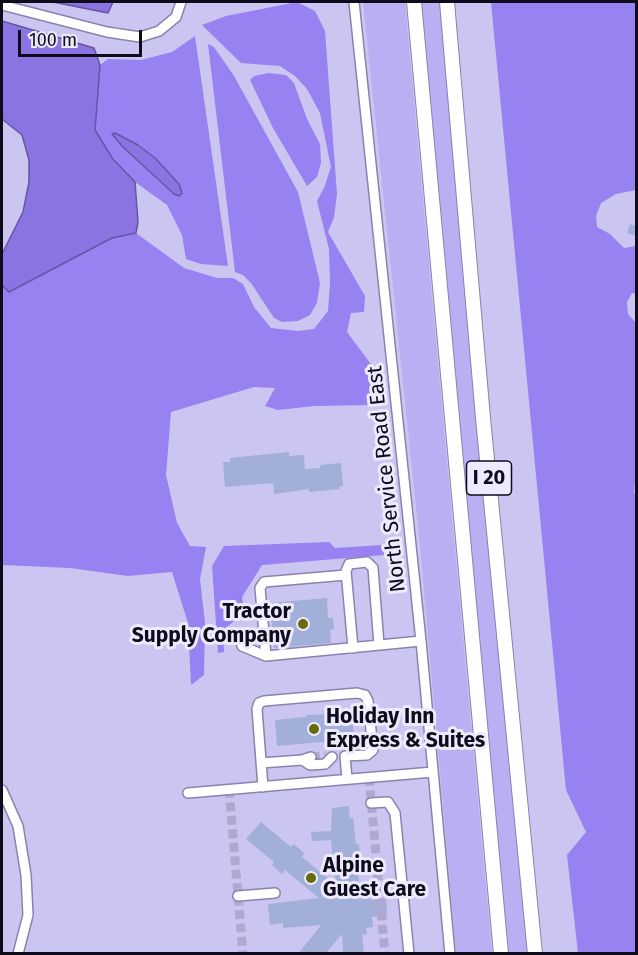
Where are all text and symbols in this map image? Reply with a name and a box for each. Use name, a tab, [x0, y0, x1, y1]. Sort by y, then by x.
scale bar	[21, 18, 146, 56]
text: 100 m	[29, 29, 77, 51]
street label: North Service Road East	[363, 364, 411, 594]
road number: I 20	[466, 461, 512, 495]
place label: Tractor Supply Company	[132, 599, 291, 649]
marker: Tractor Supply Company	[296, 617, 310, 631]
place label: Holiday Inn Express & Suites	[326, 704, 485, 754]
marker: Holiday Inn Express & Suites	[307, 722, 321, 736]
place label: Alpine Guest Care	[323, 853, 426, 903]
marker: Alpine Guest Care	[304, 871, 318, 885]

